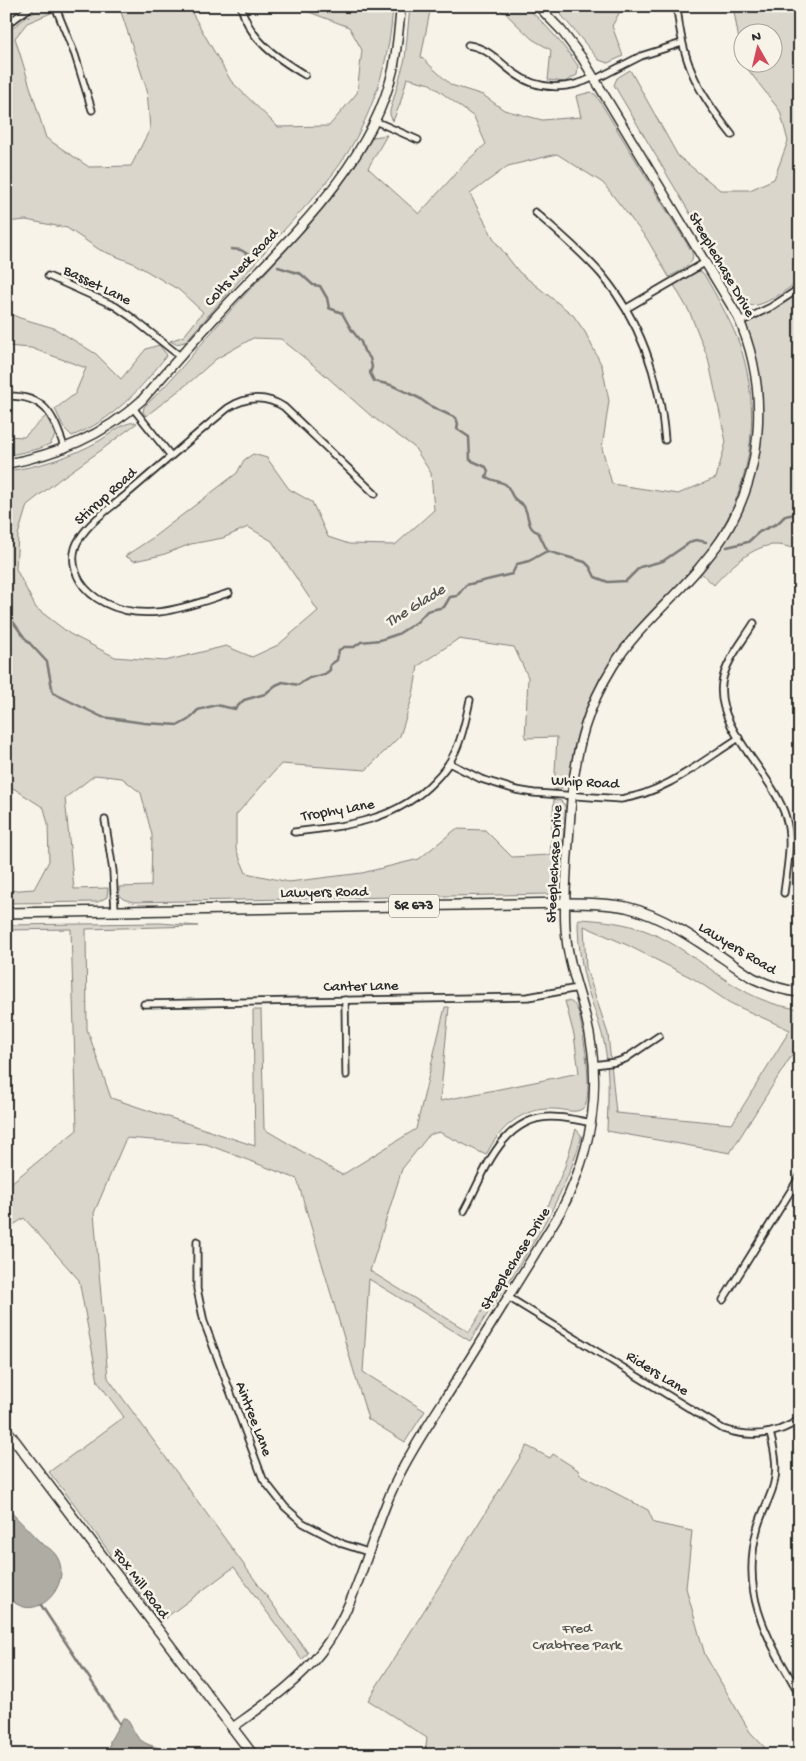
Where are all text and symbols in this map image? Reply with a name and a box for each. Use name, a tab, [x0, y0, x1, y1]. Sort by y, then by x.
north arrow	[734, 22, 784, 72]
text: N	[751, 29, 762, 47]
street label: Steeplechase Drive	[684, 209, 758, 321]
street label: Colts Neck Road	[201, 224, 284, 311]
street label: Basset Lane	[59, 261, 134, 310]
street label: Stirrup Road	[71, 464, 142, 530]
water label: The Glade	[383, 581, 450, 633]
street label: Whip Road	[551, 772, 621, 794]
street label: Trophy Lane	[299, 796, 376, 826]
street label: Steeplechase Drive	[543, 804, 567, 923]
street label: Lawyers Road	[280, 883, 369, 903]
road number: SR 673	[389, 894, 439, 918]
street label: Lawyers Road	[695, 919, 780, 980]
street label: Canter Lane	[323, 977, 399, 997]
street label: Steeplechase Drive	[477, 1204, 555, 1314]
street label: Riders Lane	[622, 1348, 692, 1401]
street label: Aintree Lane	[231, 1379, 276, 1459]
street label: Fox Mill Road	[107, 1544, 173, 1624]
park label: Fred Crabtree Park	[533, 1620, 623, 1655]

